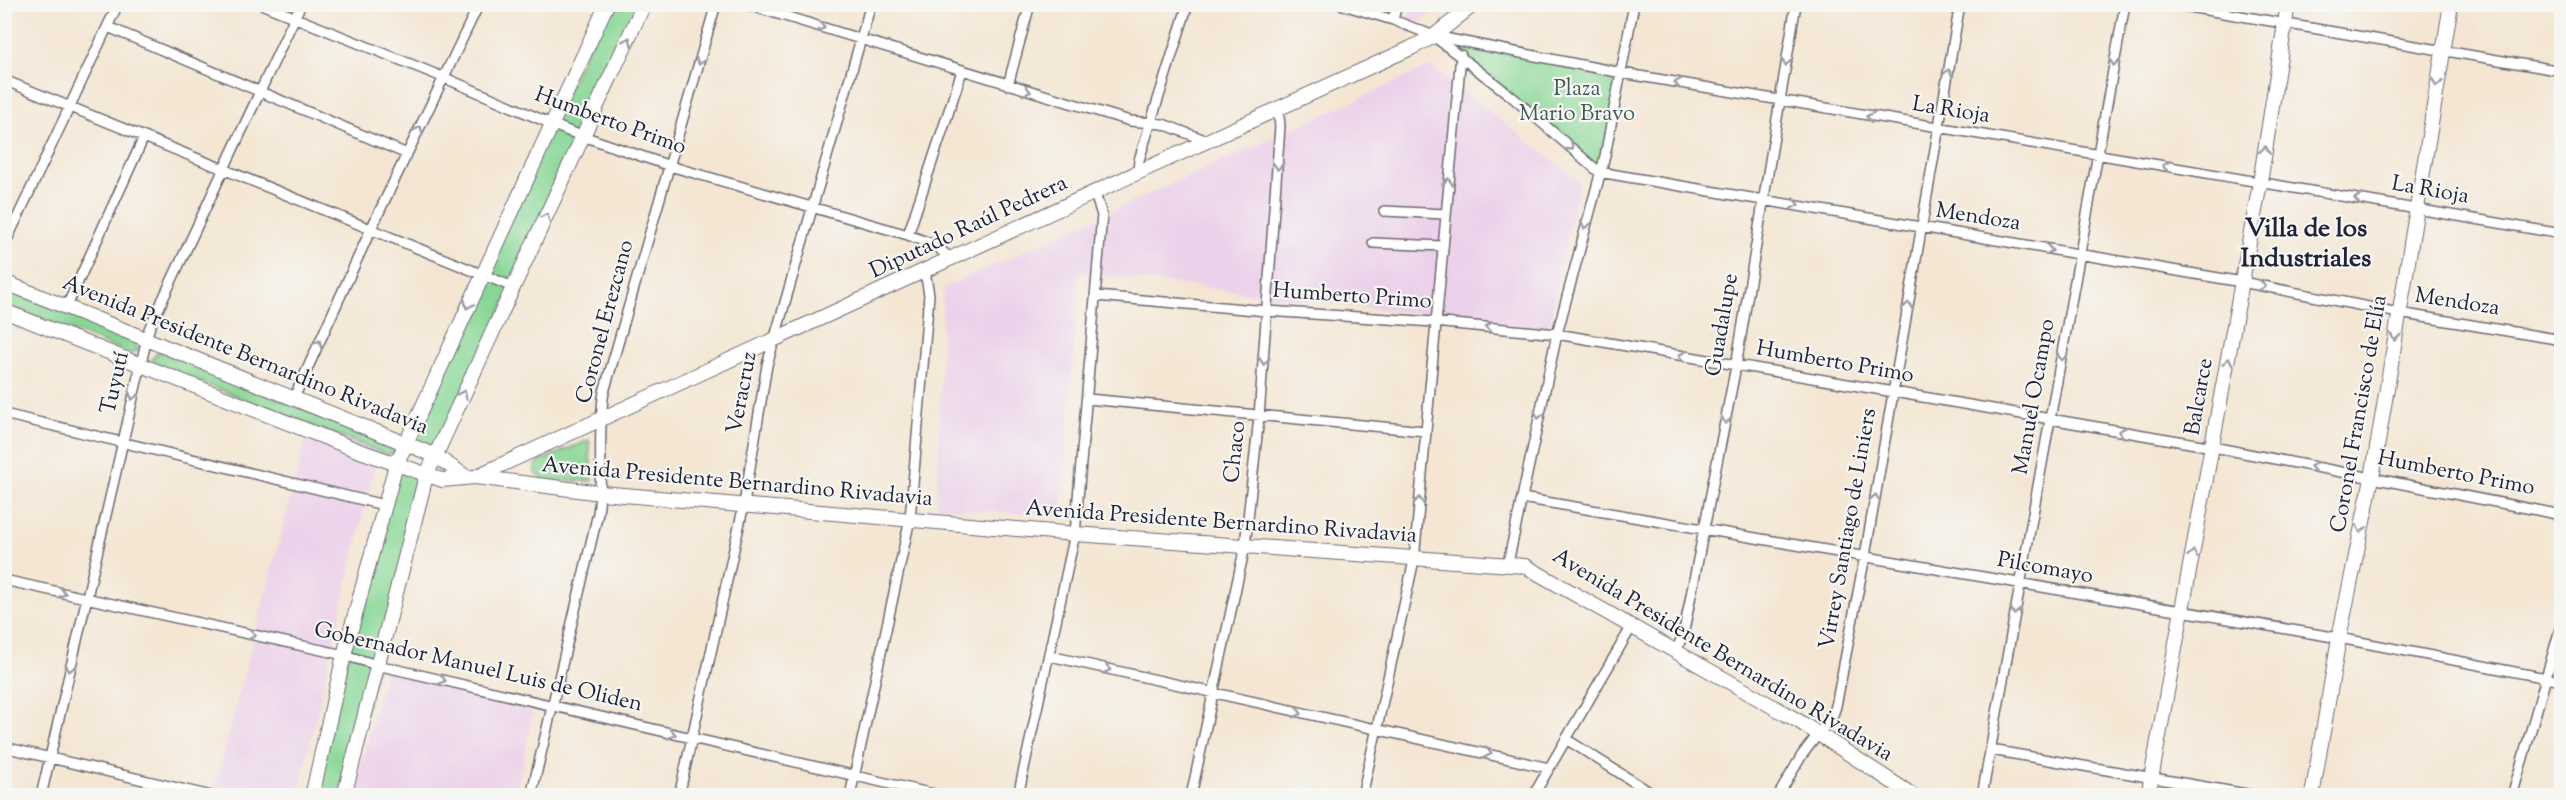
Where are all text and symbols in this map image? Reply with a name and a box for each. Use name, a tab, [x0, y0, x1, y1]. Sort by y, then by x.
one-way arrow	[815, 20, 826, 32]
one-way arrow	[620, 36, 632, 47]
one-way arrow	[695, 55, 707, 66]
one-way arrow	[1780, 57, 1793, 67]
one-way arrow	[2108, 57, 2121, 67]
one-way arrow	[1941, 68, 1954, 78]
park label: Plaza Mario Bravo	[1519, 74, 1635, 131]
one-way arrow	[1673, 77, 1683, 90]
one-way arrow	[2431, 77, 2444, 87]
street label: Humberto Primo	[530, 80, 690, 164]
one-way arrow	[1021, 84, 1032, 96]
street label: La Rioja	[1910, 89, 1992, 133]
one-way arrow	[1865, 111, 1874, 123]
one-way arrow	[412, 126, 423, 136]
one-way arrow	[1563, 140, 1574, 151]
one-way arrow	[2258, 145, 2271, 155]
one-way arrow	[2161, 160, 2171, 173]
one-way arrow	[1271, 162, 1284, 171]
street label: Diputado Raúl Pedrera	[865, 168, 1073, 288]
street label: La Rioja	[2389, 168, 2471, 214]
one-way arrow	[1441, 177, 1454, 186]
one-way arrow	[2353, 193, 2363, 206]
street label: Mendoza	[1933, 195, 2023, 241]
one-way arrow	[1790, 197, 1800, 210]
district label: Villa de los Industriales	[2241, 211, 2371, 278]
one-way arrow	[538, 213, 550, 224]
one-way arrow	[1580, 220, 1592, 230]
street label: Coronel Erezcano	[569, 237, 643, 407]
one-way arrow	[2044, 243, 2054, 255]
street label: Avenida Presidente Bernardino Rivadavia	[57, 268, 433, 444]
street label: Guadalupe	[1698, 271, 1748, 379]
street label: Humberto Primo	[1271, 275, 1433, 319]
one-way arrow	[2257, 279, 2267, 292]
street label: Mendoza	[2412, 280, 2502, 326]
street label: Coronel Francisco de Elía	[2323, 293, 2397, 535]
one-way arrow	[463, 299, 475, 310]
one-way arrow	[1901, 302, 1913, 311]
street label: Manuel Ocampo	[2006, 316, 2064, 478]
one-way arrow	[1485, 321, 1494, 334]
street label: Humberto Primo	[1754, 333, 1916, 393]
one-way arrow	[2390, 333, 2402, 342]
one-way arrow	[310, 340, 322, 351]
street label: Tuyutí	[93, 348, 139, 418]
street label: Veracruz	[719, 349, 767, 437]
one-way arrow	[1677, 351, 1687, 363]
one-way arrow	[2056, 353, 2068, 362]
one-way arrow	[1257, 356, 1270, 365]
street label: Balcarce	[2177, 356, 2223, 438]
one-way arrow	[2221, 358, 2234, 368]
one-way arrow	[455, 389, 467, 400]
one-way arrow	[127, 391, 140, 401]
street label: Virrey Santiago de Liniers	[1812, 406, 1886, 652]
one-way arrow	[1534, 410, 1547, 420]
one-way arrow	[1720, 415, 1733, 425]
street label: Chaco	[1217, 419, 1255, 485]
one-way arrow	[2118, 426, 2128, 439]
street label: Humberto Primo	[2375, 443, 2537, 505]
street label: Avenida Presidente Bernardino Rivadavia	[540, 450, 934, 516]
one-way arrow	[2310, 461, 2320, 474]
street label: Avenida Presidente Bernardino Rivadavia	[1024, 493, 1418, 553]
one-way arrow	[1868, 494, 1880, 503]
one-way arrow	[1412, 497, 1425, 506]
one-way arrow	[2355, 524, 2368, 534]
street label: Avenida Presidente Bernardino Rivadavia	[1546, 541, 1898, 771]
street label: Pilcomayo	[1995, 545, 2095, 593]
one-way arrow	[2186, 550, 2199, 560]
one-way arrow	[56, 586, 66, 599]
one-way arrow	[2009, 606, 2022, 616]
street label: Gobernador Manuel Luis de Oliden	[311, 615, 645, 721]
one-way arrow	[247, 628, 257, 641]
one-way arrow	[64, 662, 77, 672]
one-way arrow	[1102, 662, 1112, 675]
one-way arrow	[436, 673, 446, 686]
one-way arrow	[1292, 705, 1302, 718]
one-way arrow	[667, 727, 677, 740]
one-way arrow	[1483, 746, 1493, 759]

